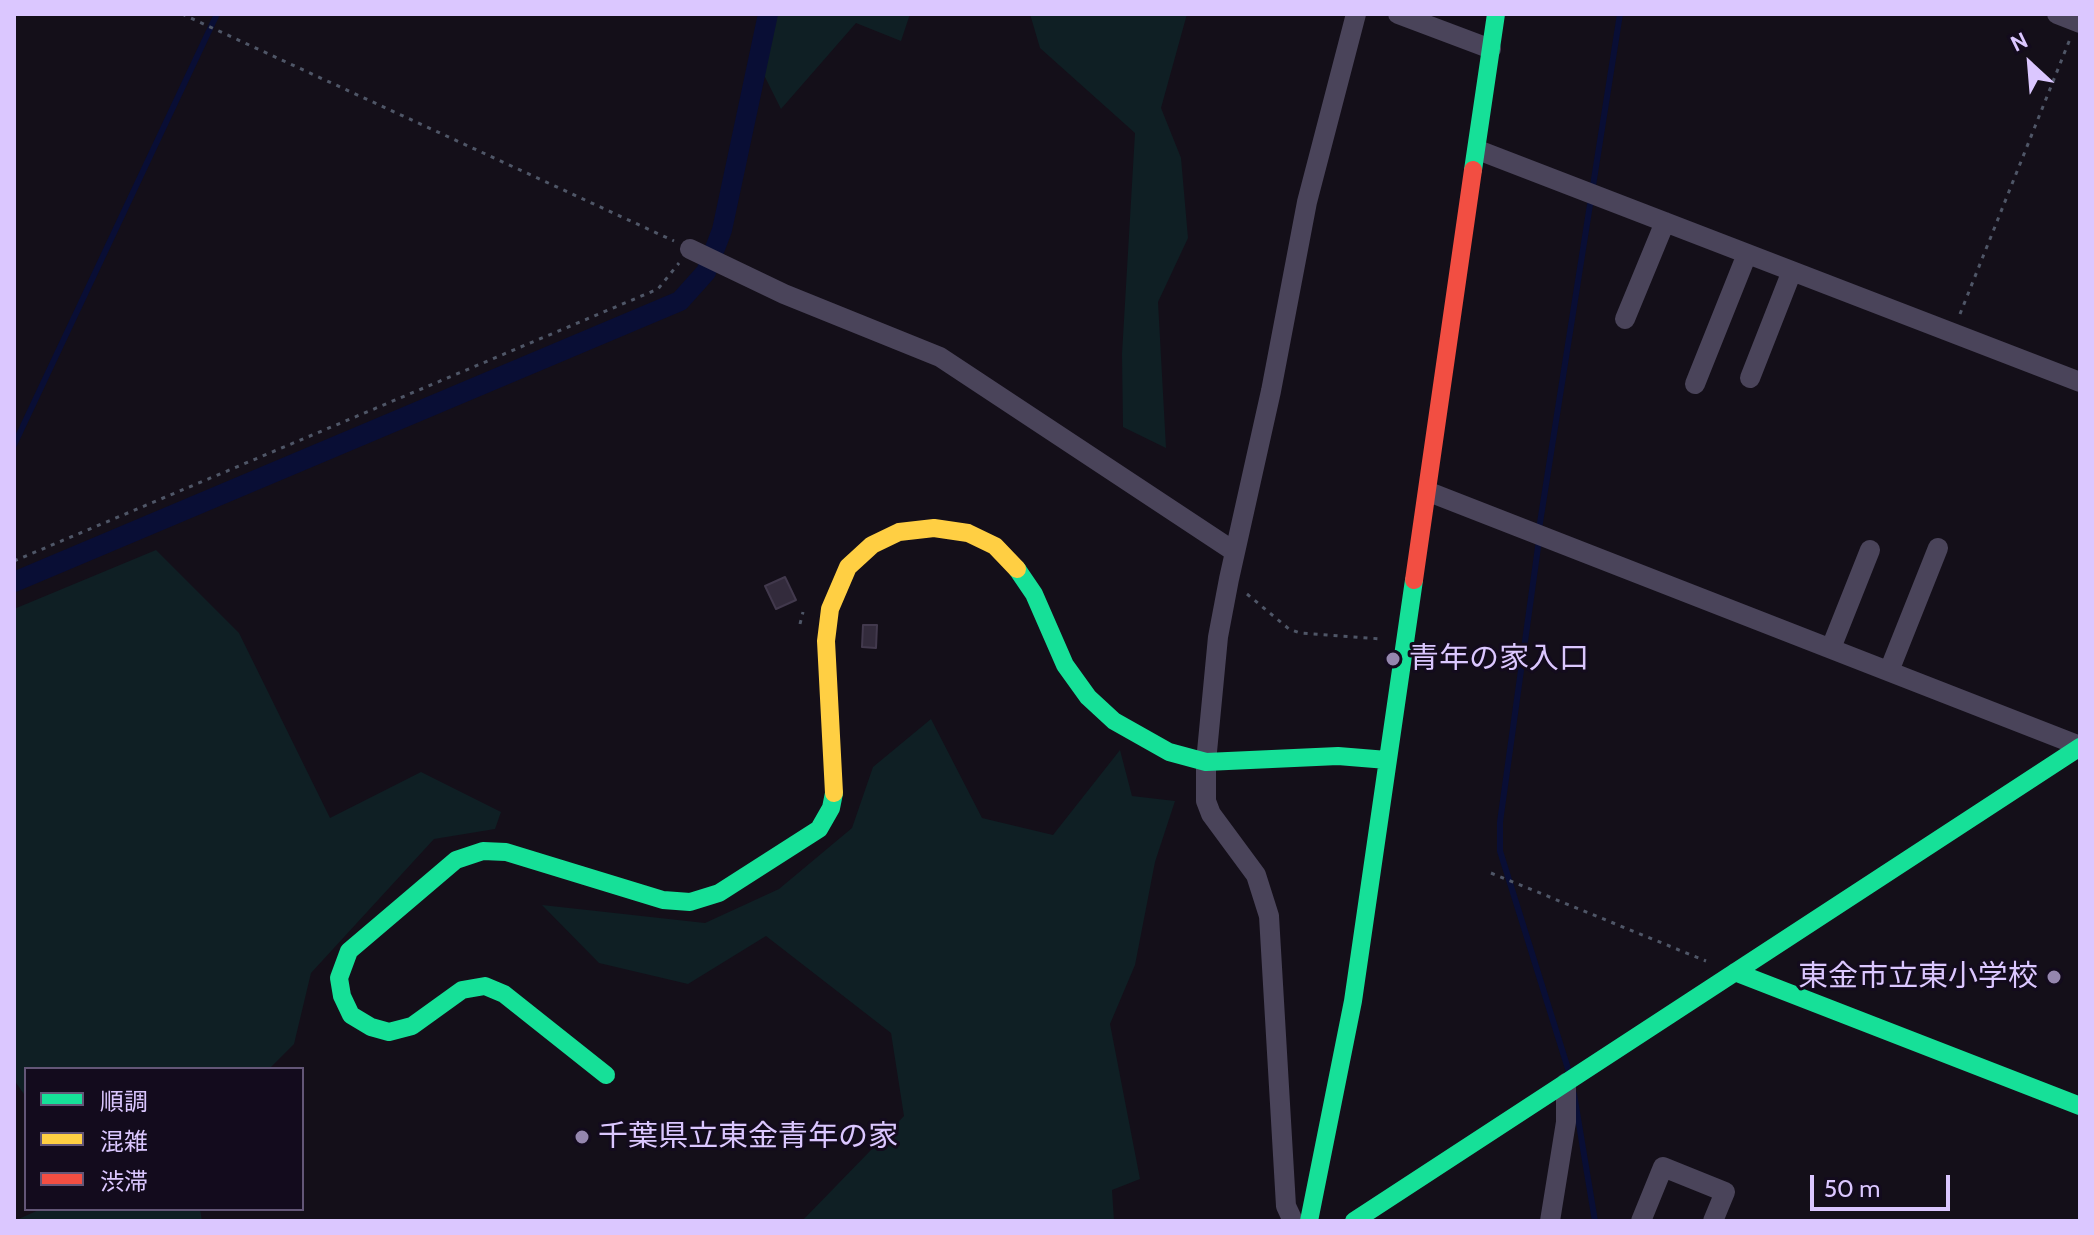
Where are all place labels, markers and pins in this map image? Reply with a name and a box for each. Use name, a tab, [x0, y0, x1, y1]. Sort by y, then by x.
place label: 青年の家入口	[1409, 641, 1589, 677]
marker: 青年の家入口	[1384, 650, 1402, 668]
place label: 東金市立東小学校	[1798, 959, 2038, 995]
marker: 東金市立東小学校	[2045, 968, 2063, 986]
place label: 千葉県立東金青年の家	[598, 1119, 898, 1155]
marker: 千葉県立東金青年の家	[573, 1128, 591, 1146]

